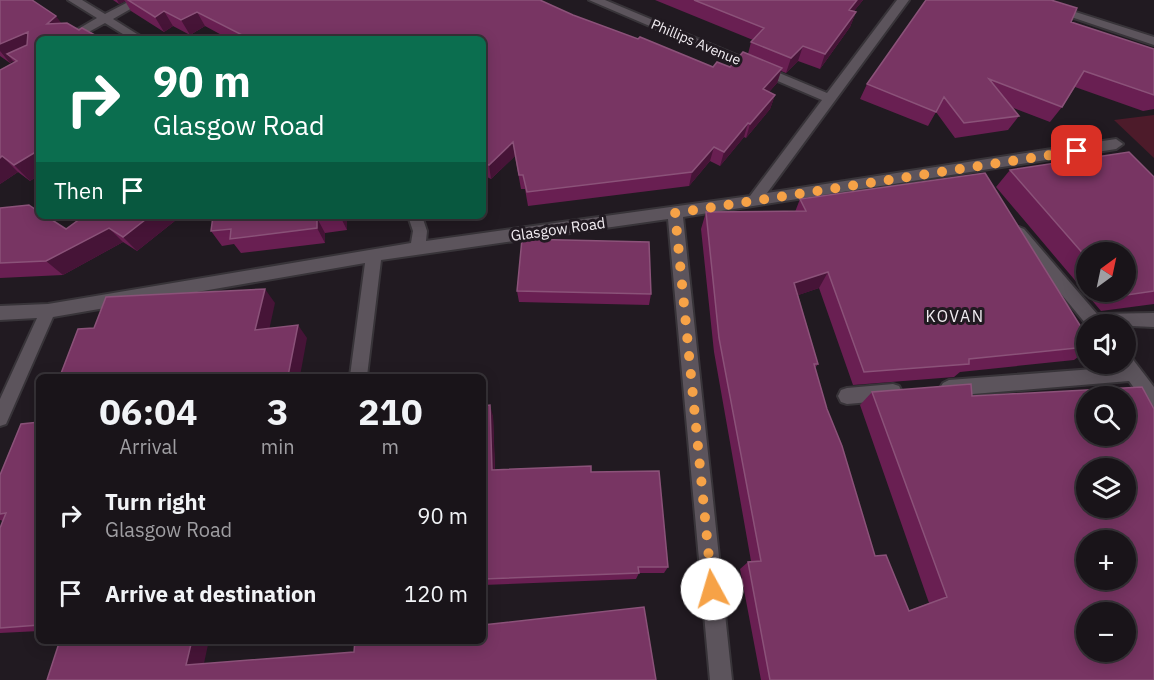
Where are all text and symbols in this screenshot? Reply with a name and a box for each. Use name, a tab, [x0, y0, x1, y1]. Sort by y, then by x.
street label: Phillips Avenue	[648, 15, 744, 69]
text: 90 m	[153, 54, 251, 109]
icon: right	[54, 60, 132, 138]
text: Glasgow Road	[153, 107, 325, 142]
pin	[1051, 125, 1102, 176]
icon: arrive	[1060, 134, 1093, 167]
icon: arrive	[116, 174, 149, 207]
text: Then	[54, 176, 104, 205]
street label: Glasgow Road	[509, 213, 607, 245]
north arrow	[1076, 242, 1136, 302]
map controls	[1076, 242, 1136, 662]
district label: KOVAN	[925, 306, 985, 326]
button: sound	[1076, 314, 1136, 374]
button: search	[1076, 386, 1136, 446]
text: 06:04	[99, 388, 198, 435]
text: 3	[267, 388, 289, 435]
text: 210	[358, 388, 423, 435]
text: Arrival	[119, 433, 178, 460]
text: min	[261, 433, 295, 460]
text: m	[382, 433, 399, 460]
button: layers	[1076, 458, 1136, 518]
text: Turn right	[105, 487, 206, 516]
icon: right	[54, 499, 87, 532]
text: 90 m	[417, 501, 468, 530]
text: Glasgow Road	[105, 516, 232, 543]
button: +	[1076, 530, 1136, 590]
position arrow	[680, 557, 744, 621]
icon: arrive	[54, 577, 87, 610]
text: Arrive at destination	[105, 579, 316, 608]
text: 120 m	[404, 579, 468, 608]
button: −	[1076, 602, 1136, 662]

